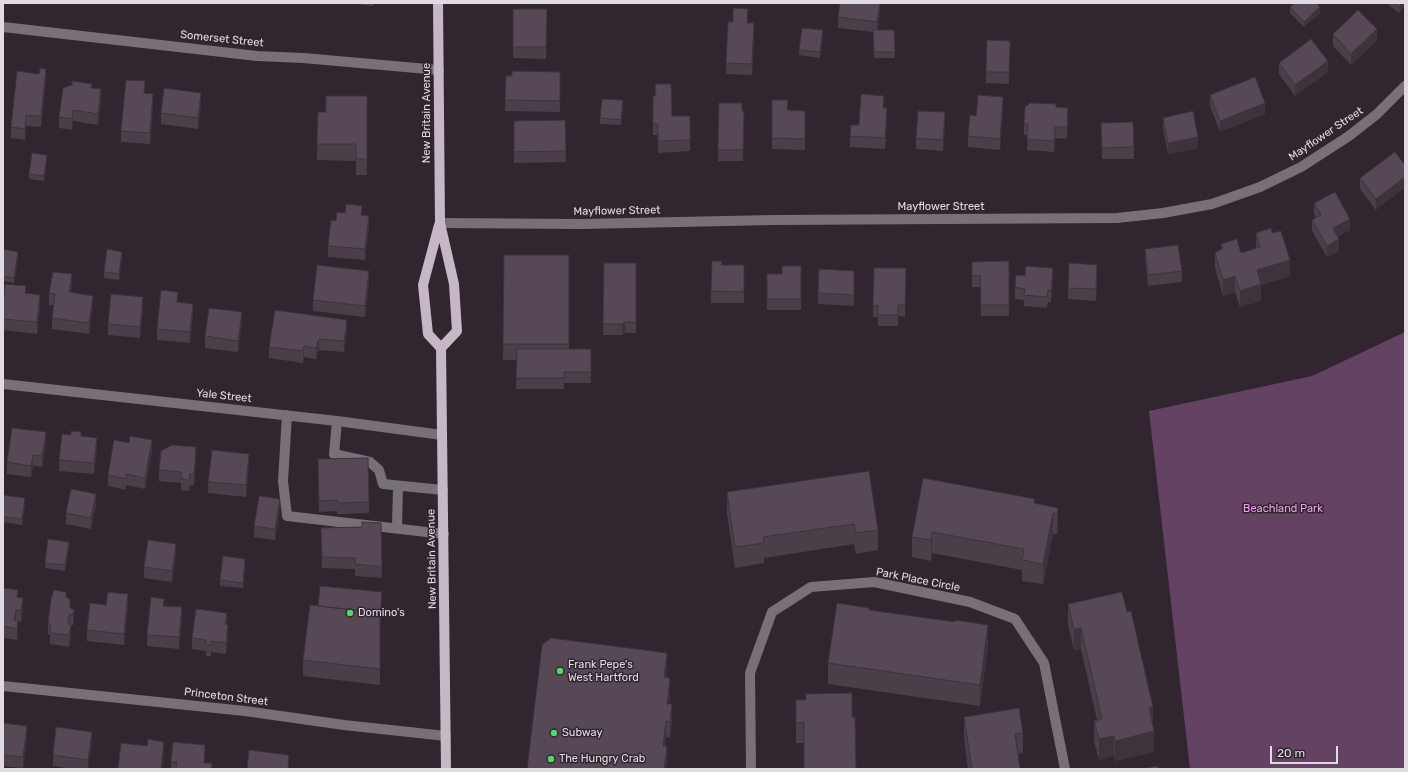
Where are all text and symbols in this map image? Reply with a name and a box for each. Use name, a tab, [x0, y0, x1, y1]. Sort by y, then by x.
street label: Somerset Street	[180, 28, 264, 50]
street label: New Britain Avenue	[420, 63, 434, 163]
street label: Mayflower Street	[1286, 104, 1366, 164]
street label: Mayflower Street	[897, 200, 985, 214]
street label: Mayflower Street	[573, 204, 661, 218]
street label: Yale Street	[196, 387, 252, 405]
park label: Beachland Park	[1243, 502, 1323, 516]
street label: New Britain Avenue	[425, 509, 439, 609]
street label: Park Place Circle	[875, 565, 961, 595]
place label: Domino's	[358, 606, 405, 620]
marker: Domino's	[345, 608, 355, 618]
place label: Frank Pepe's West Hartford	[568, 658, 639, 684]
marker: Frank Pepe's West Hartford	[555, 666, 565, 676]
street label: Princeton Street	[183, 685, 269, 709]
place label: Subway	[562, 726, 603, 740]
marker: Subway	[549, 728, 559, 738]
scale bar	[1272, 738, 1340, 764]
text: 20 m	[1277, 746, 1305, 760]
place label: The Hungry Crab	[559, 752, 645, 766]
marker: The Hungry Crab	[546, 754, 556, 764]

